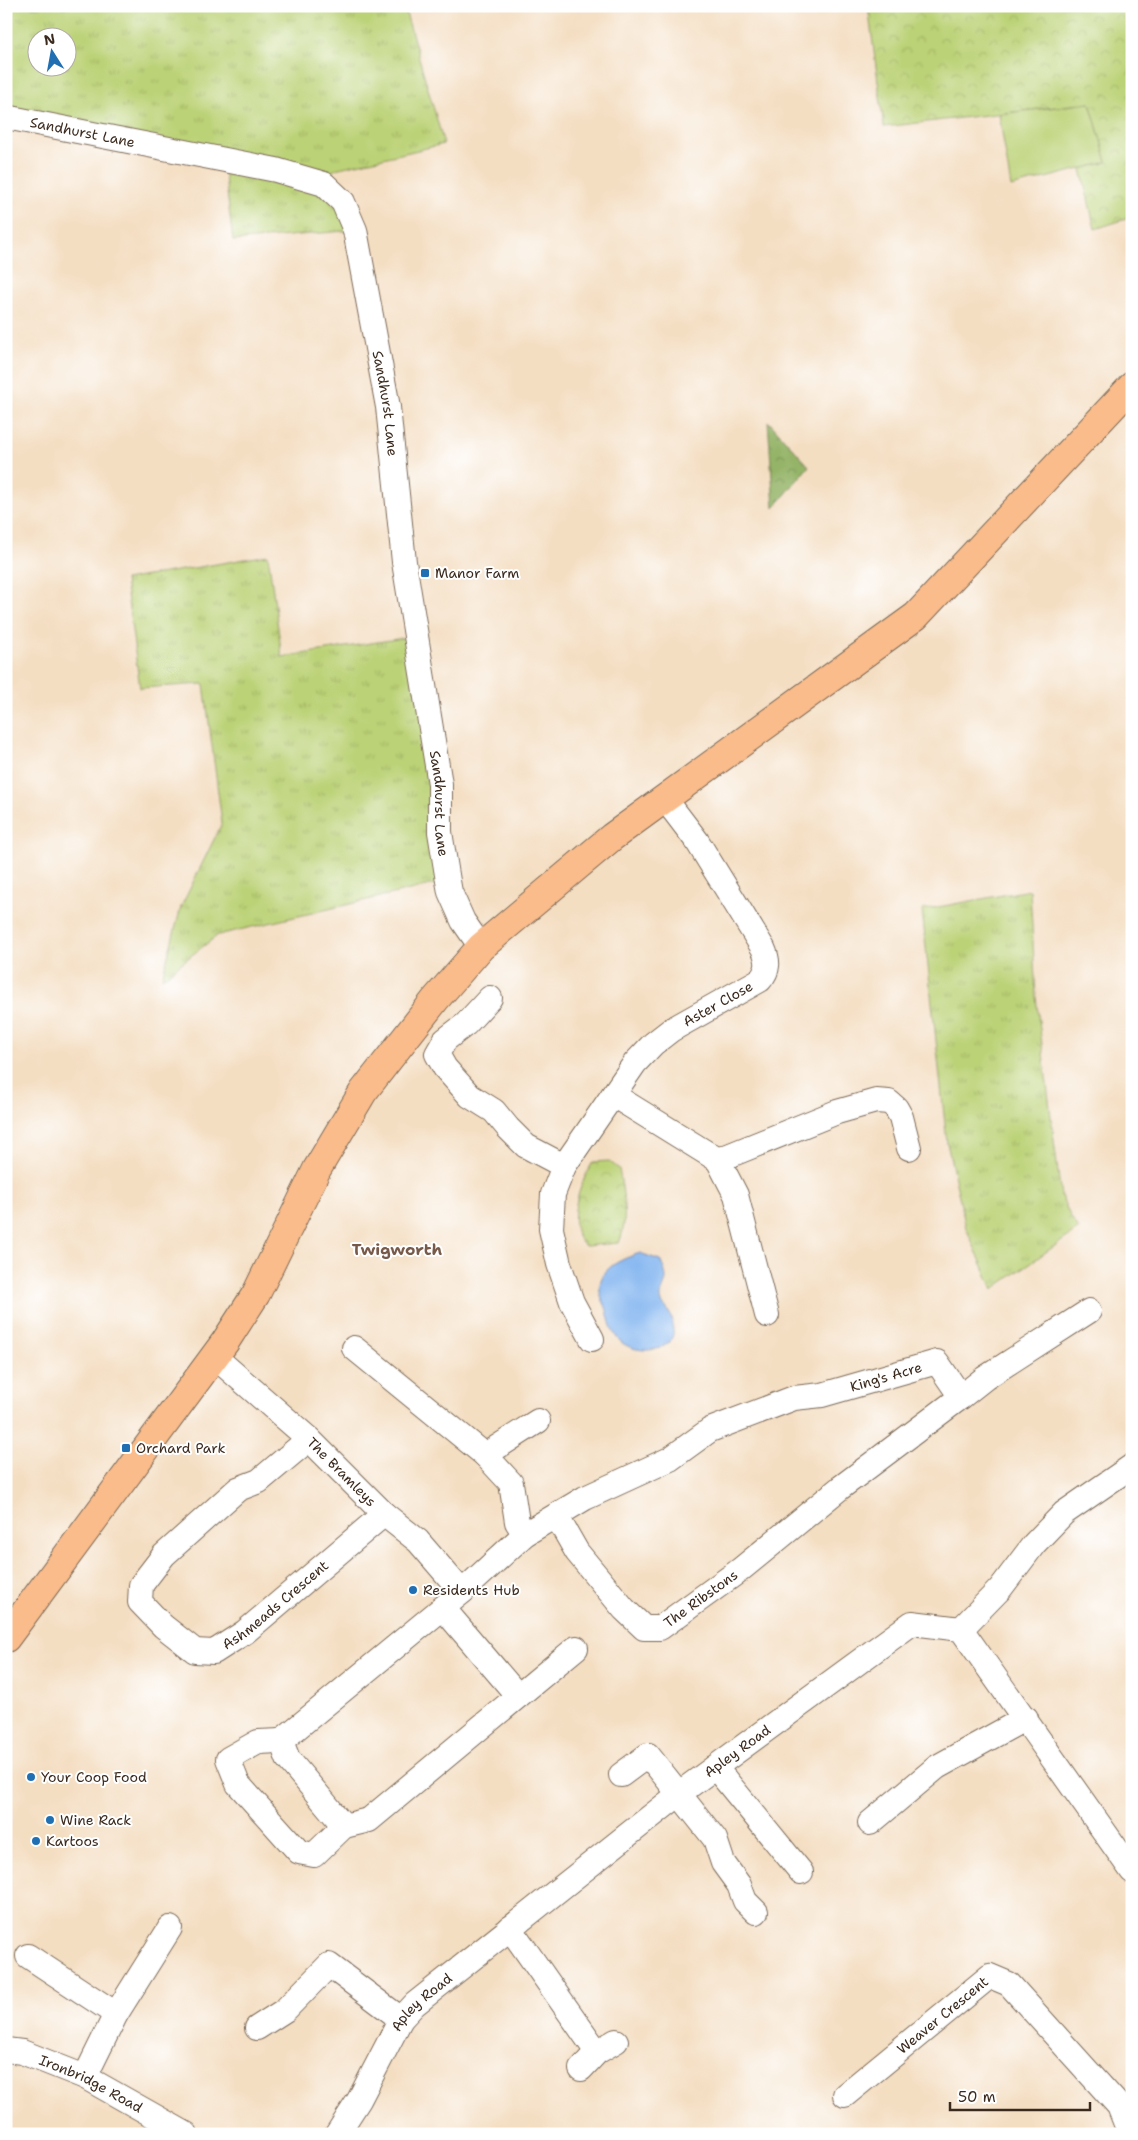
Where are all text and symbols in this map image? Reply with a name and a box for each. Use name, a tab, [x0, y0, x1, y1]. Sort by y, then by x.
north arrow	[28, 28, 78, 78]
text: N	[42, 29, 57, 49]
street label: Sandhurst Lane	[29, 113, 137, 151]
street label: Sandhurst Lane	[369, 349, 402, 457]
place label: Manor Farm	[435, 564, 519, 582]
marker: Manor Farm	[419, 567, 431, 579]
street label: Sandhurst Lane	[426, 749, 453, 858]
street label: Aster Close	[680, 977, 756, 1030]
district label: Twigworth	[352, 1239, 443, 1260]
street label: King's Acre	[848, 1358, 924, 1396]
street label: The Bramleys	[303, 1433, 380, 1510]
place label: Orchard Park	[136, 1439, 225, 1457]
marker: Orchard Park	[120, 1442, 132, 1454]
street label: Ashmeads Crescent	[219, 1556, 332, 1653]
street label: The Ribstons	[660, 1566, 741, 1631]
place label: Residents Hub	[423, 1581, 520, 1599]
marker: Residents Hub	[407, 1584, 419, 1596]
street label: Apley Road	[700, 1721, 774, 1781]
place label: Your Coop Food	[41, 1768, 147, 1786]
marker: Your Coop Food	[25, 1771, 37, 1783]
place label: Wine Rack	[60, 1811, 131, 1829]
marker: Wine Rack	[44, 1814, 56, 1826]
place label: Kartoos	[46, 1832, 99, 1850]
marker: Kartoos	[30, 1835, 42, 1847]
street label: Apley Road	[387, 1969, 456, 2034]
street label: Weaver Crescent	[893, 1972, 992, 2058]
street label: Ironbridge Road	[36, 2051, 146, 2117]
scale bar	[950, 2080, 1090, 2112]
text: 50 m	[958, 2087, 996, 2107]

